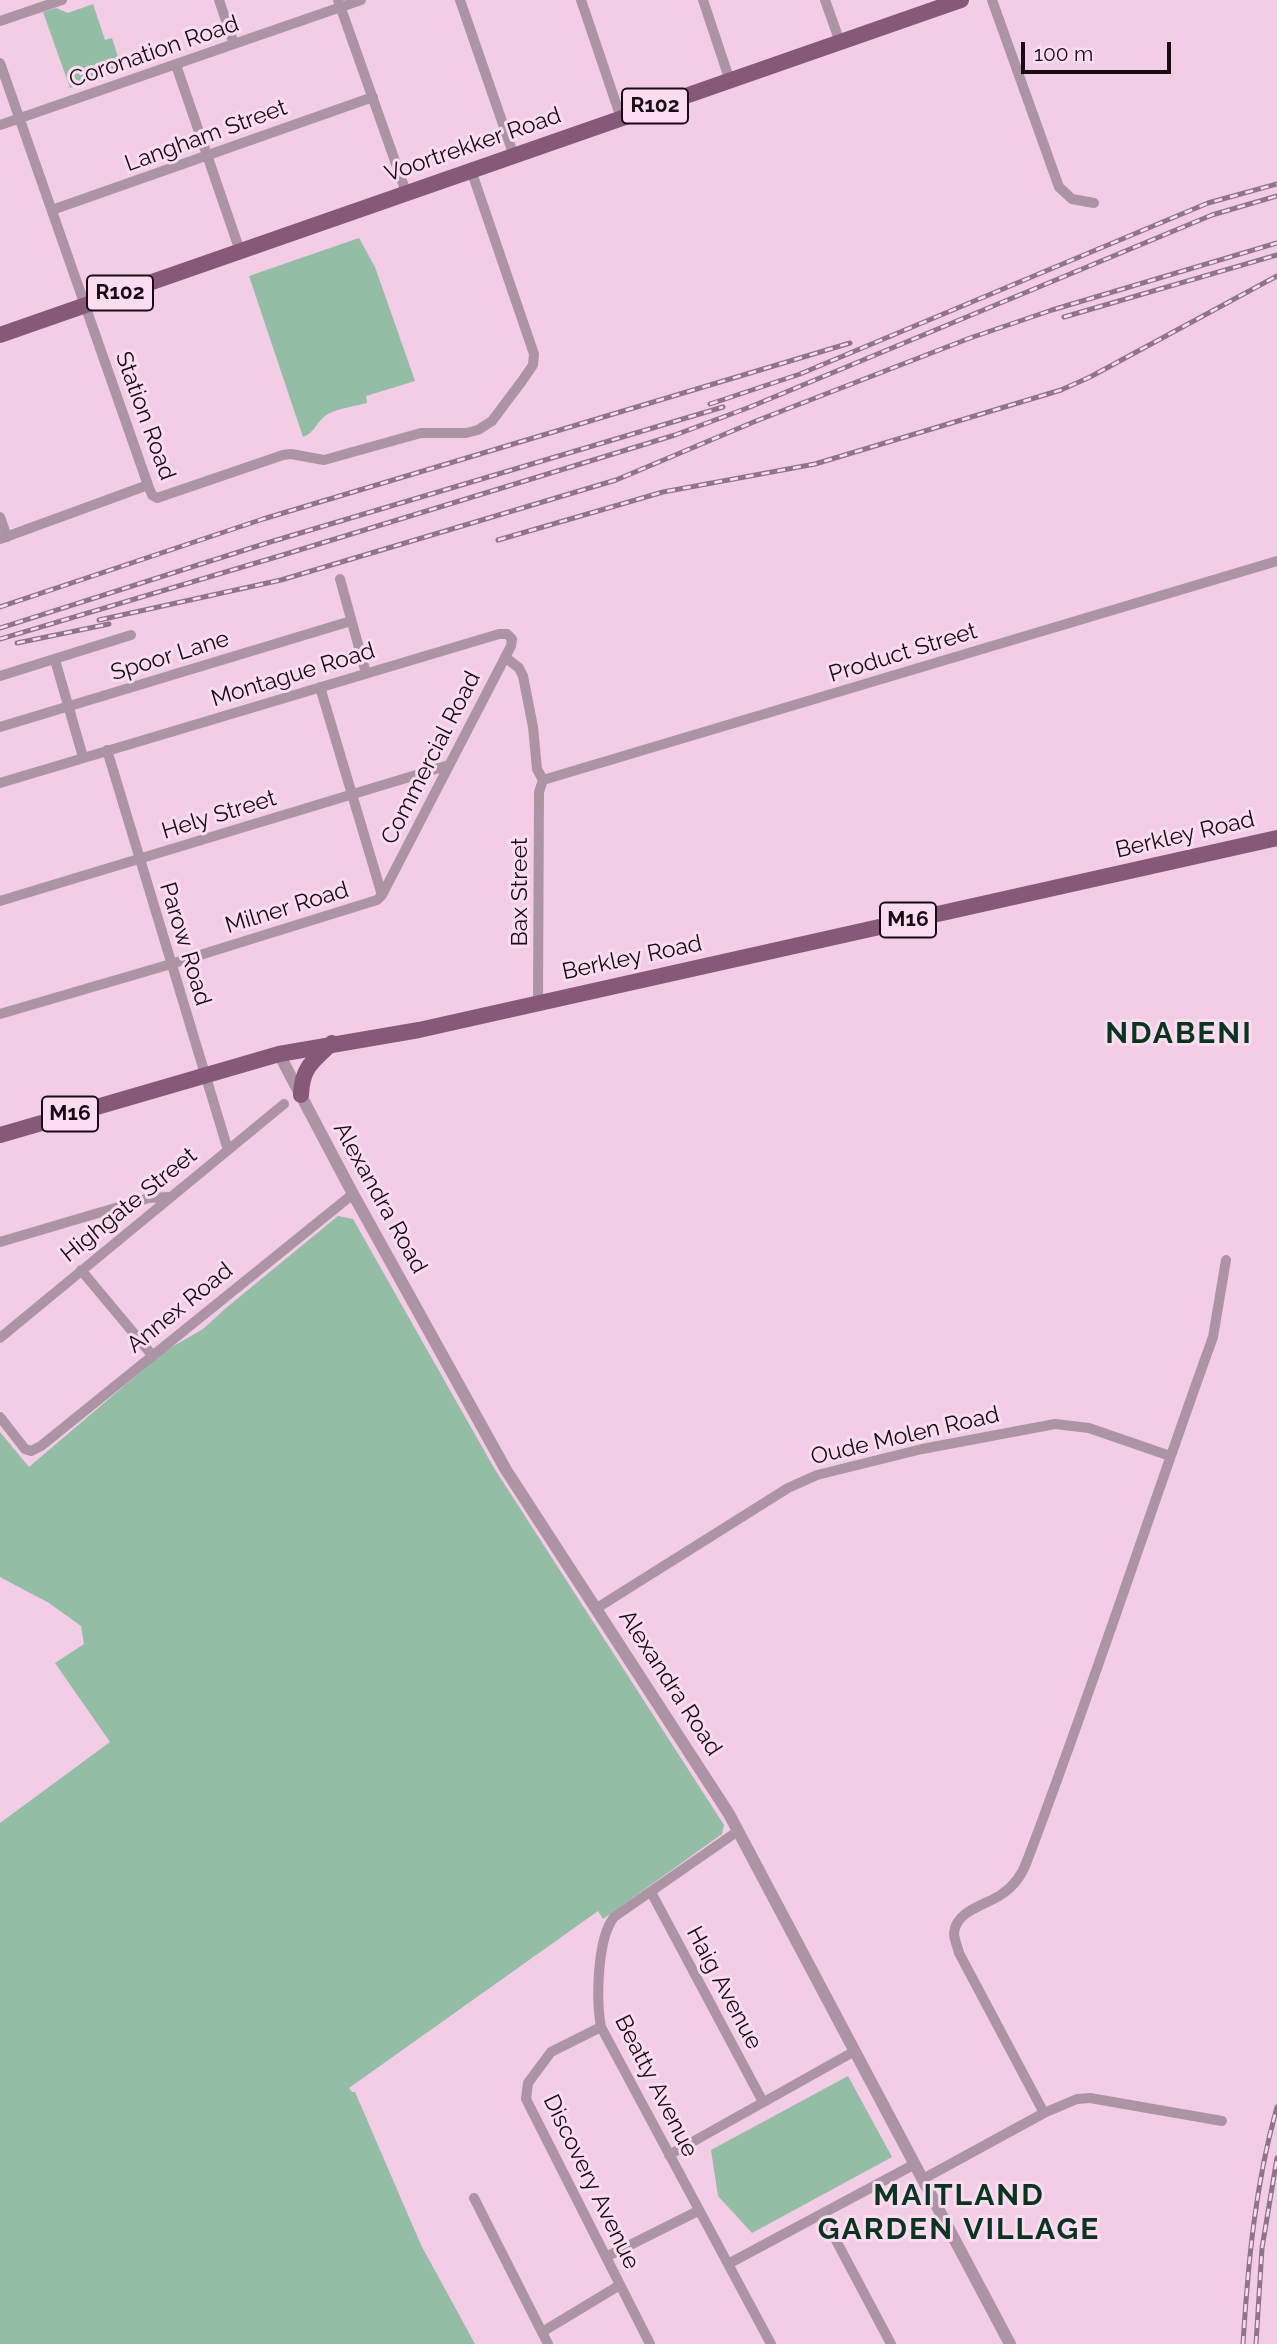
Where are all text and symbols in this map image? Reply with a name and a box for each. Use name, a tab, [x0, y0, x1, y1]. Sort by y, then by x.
street label: Coronation Road	[66, 10, 242, 94]
scale bar	[1025, 28, 1176, 72]
text: 100 m	[1034, 41, 1093, 66]
road number: R102	[622, 88, 688, 124]
street label: Langham Street	[121, 94, 291, 178]
street label: Voortrekker Road	[381, 102, 565, 188]
road number: R102	[87, 276, 153, 310]
street label: Station Road	[109, 348, 181, 484]
street label: Product Street	[826, 617, 980, 689]
street label: Spoor Lane	[107, 625, 233, 687]
street label: Montague Road	[208, 637, 378, 713]
street label: Commercial Road	[375, 667, 487, 849]
street label: Hely Street	[158, 785, 280, 845]
street label: Berkley Road	[1113, 806, 1257, 864]
street label: Bax Street	[506, 837, 534, 947]
street label: Milner Road	[222, 876, 352, 940]
street label: Parow Road	[153, 879, 217, 1009]
road number: M16	[880, 902, 936, 937]
street label: Berkley Road	[560, 930, 704, 986]
district label: NDABENI	[1106, 1016, 1252, 1052]
road number: M16	[42, 1096, 98, 1132]
street label: Alexandra Road	[327, 1118, 433, 1278]
street label: Highgate Street	[55, 1142, 203, 1268]
street label: Annex Road	[122, 1257, 238, 1359]
street label: Oude Molen Road	[808, 1401, 1002, 1471]
street label: Alexandra Road	[613, 1605, 727, 1761]
street label: Haig Avenue	[680, 1922, 768, 2054]
street label: Beatty Avenue	[608, 2010, 704, 2162]
street label: Discovery Avenue	[537, 2090, 645, 2274]
district label: MAITLAND GARDEN VILLAGE	[820, 2178, 1098, 2248]

